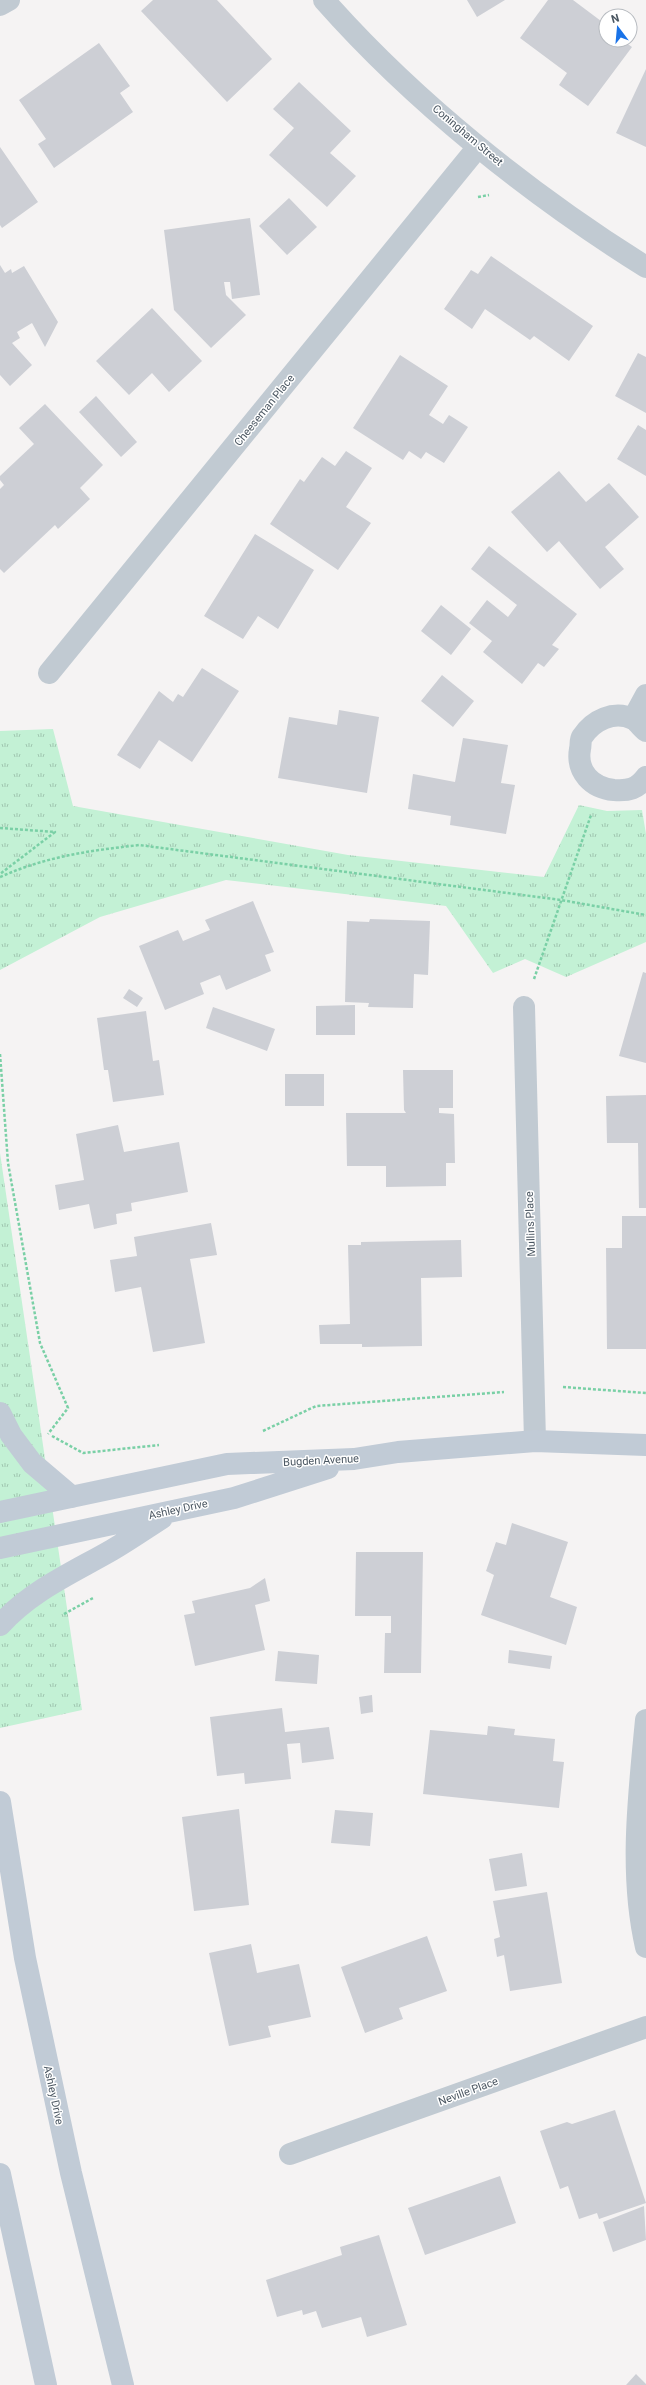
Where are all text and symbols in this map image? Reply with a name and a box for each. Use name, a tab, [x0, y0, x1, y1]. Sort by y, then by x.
north arrow	[598, 8, 638, 48]
text: N	[610, 11, 621, 26]
street label: Coningham Street	[430, 102, 506, 169]
street label: Cheeseman Place	[232, 372, 297, 449]
street label: Mullins Place	[523, 1191, 538, 1257]
street label: Bugden Avenue	[283, 1452, 359, 1469]
street label: Ashley Drive	[147, 1497, 209, 1522]
street label: Ashley Drive	[41, 2064, 66, 2126]
street label: Neville Place	[436, 2075, 500, 2108]

